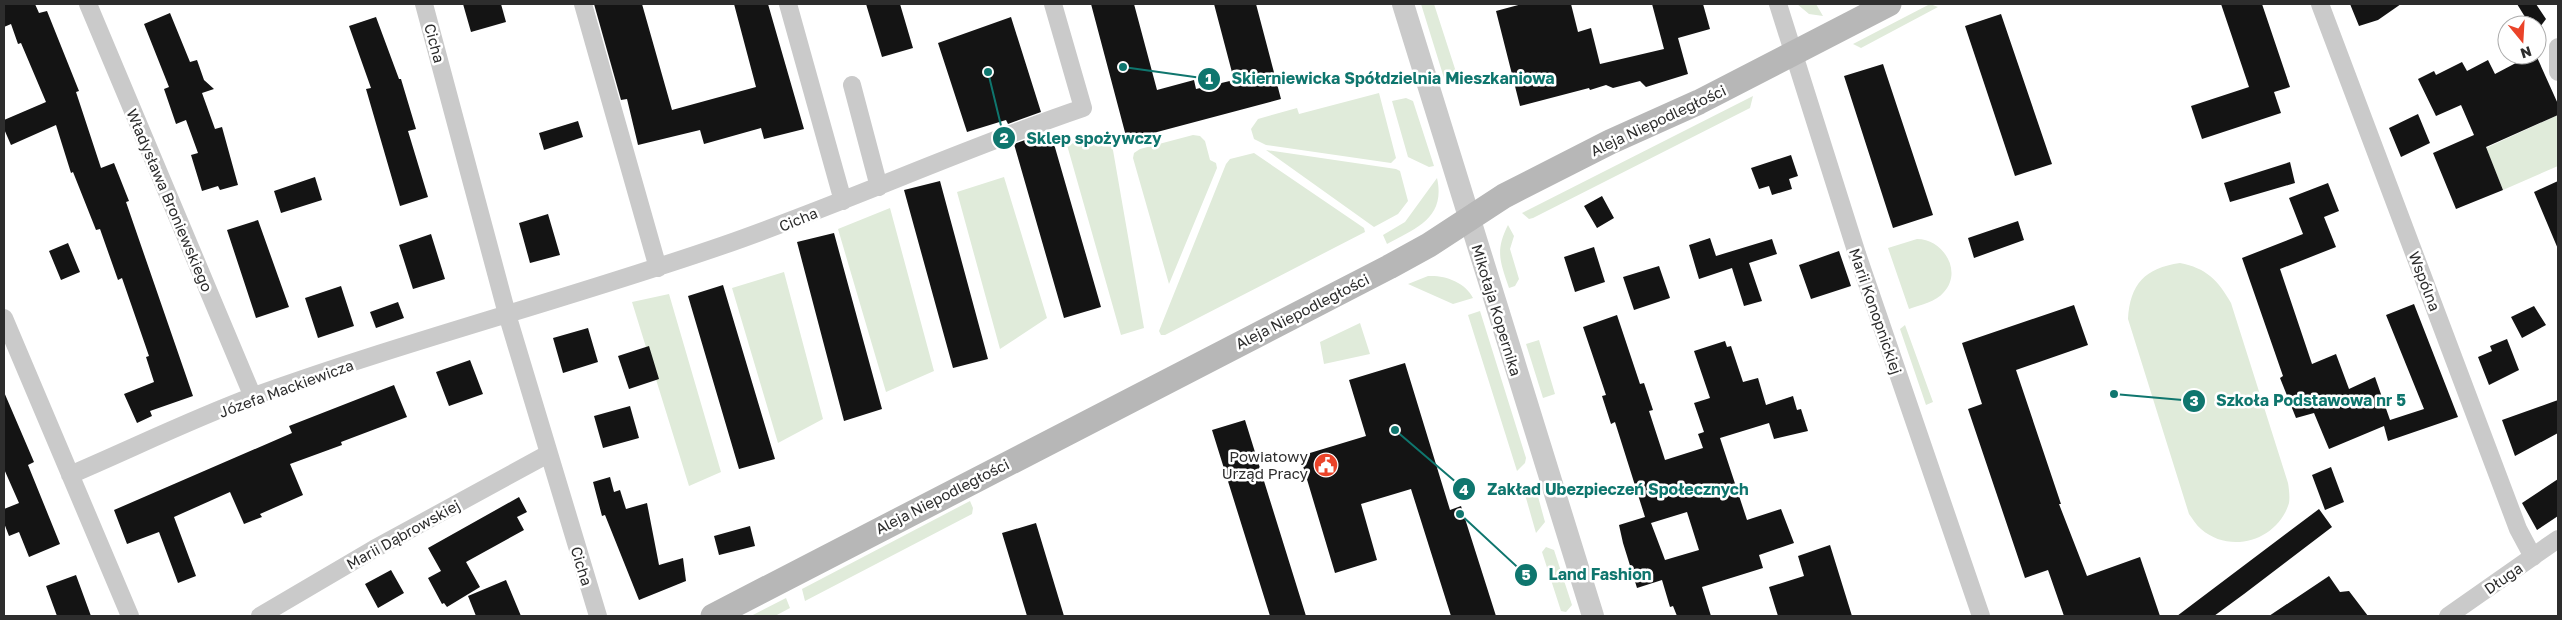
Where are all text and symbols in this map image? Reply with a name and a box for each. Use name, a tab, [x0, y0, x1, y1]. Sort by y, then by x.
north arrow	[2497, 15, 2547, 65]
street label: Cicha	[421, 21, 449, 65]
text: N	[2518, 43, 2534, 63]
callout: Skierniewicka Spółdzielnia Mieszkaniowa	[1197, 63, 1565, 94]
text: Skierniewicka Spółdzielnia Mieszkaniowa	[1232, 68, 1554, 88]
text: 1	[1205, 69, 1213, 87]
street label: Aleja Niepodległości	[1587, 81, 1729, 159]
street label: Władysława Broniewskiego	[123, 106, 217, 294]
callout: Sklep spożywczy	[991, 122, 1171, 153]
text: 2	[999, 128, 1009, 146]
text: Sklep spożywczy	[1026, 128, 1162, 148]
street label: Cicha	[776, 203, 820, 235]
street label: Mikołaja Kopernika	[1468, 242, 1526, 378]
street label: Marii Konopnickiej	[1846, 246, 1906, 376]
street label: Wspólna	[2405, 249, 2445, 313]
street label: Aleja Niepodległości	[1232, 269, 1372, 353]
street label: Józefa Mackiewicza	[216, 355, 356, 421]
callout: Szkoła Podstawowa nr 5	[2181, 385, 2416, 416]
text: Szkoła Podstawowa nr 5	[2216, 390, 2406, 410]
text: 3	[2189, 391, 2199, 409]
place label: Powiatowy Urząd Pracy	[1222, 447, 1309, 482]
public building icon: Powiatowy Urząd Pracy	[1313, 452, 1339, 478]
street label: Aleja Niepodległości	[872, 454, 1012, 538]
callout: Zakład Ubezpieczeń Społecznych	[1452, 474, 1758, 505]
text: Zakład Ubezpieczeń Społecznych	[1487, 479, 1749, 499]
text: 4	[1459, 480, 1469, 498]
street label: Marii Dąbrowskiej	[343, 495, 463, 573]
street label: Cicha	[568, 544, 596, 588]
street label: Długa	[2480, 558, 2526, 598]
callout: Land Fashion	[1514, 559, 1661, 590]
text: Land Fashion	[1549, 564, 1651, 584]
text: 5	[1521, 565, 1531, 583]

